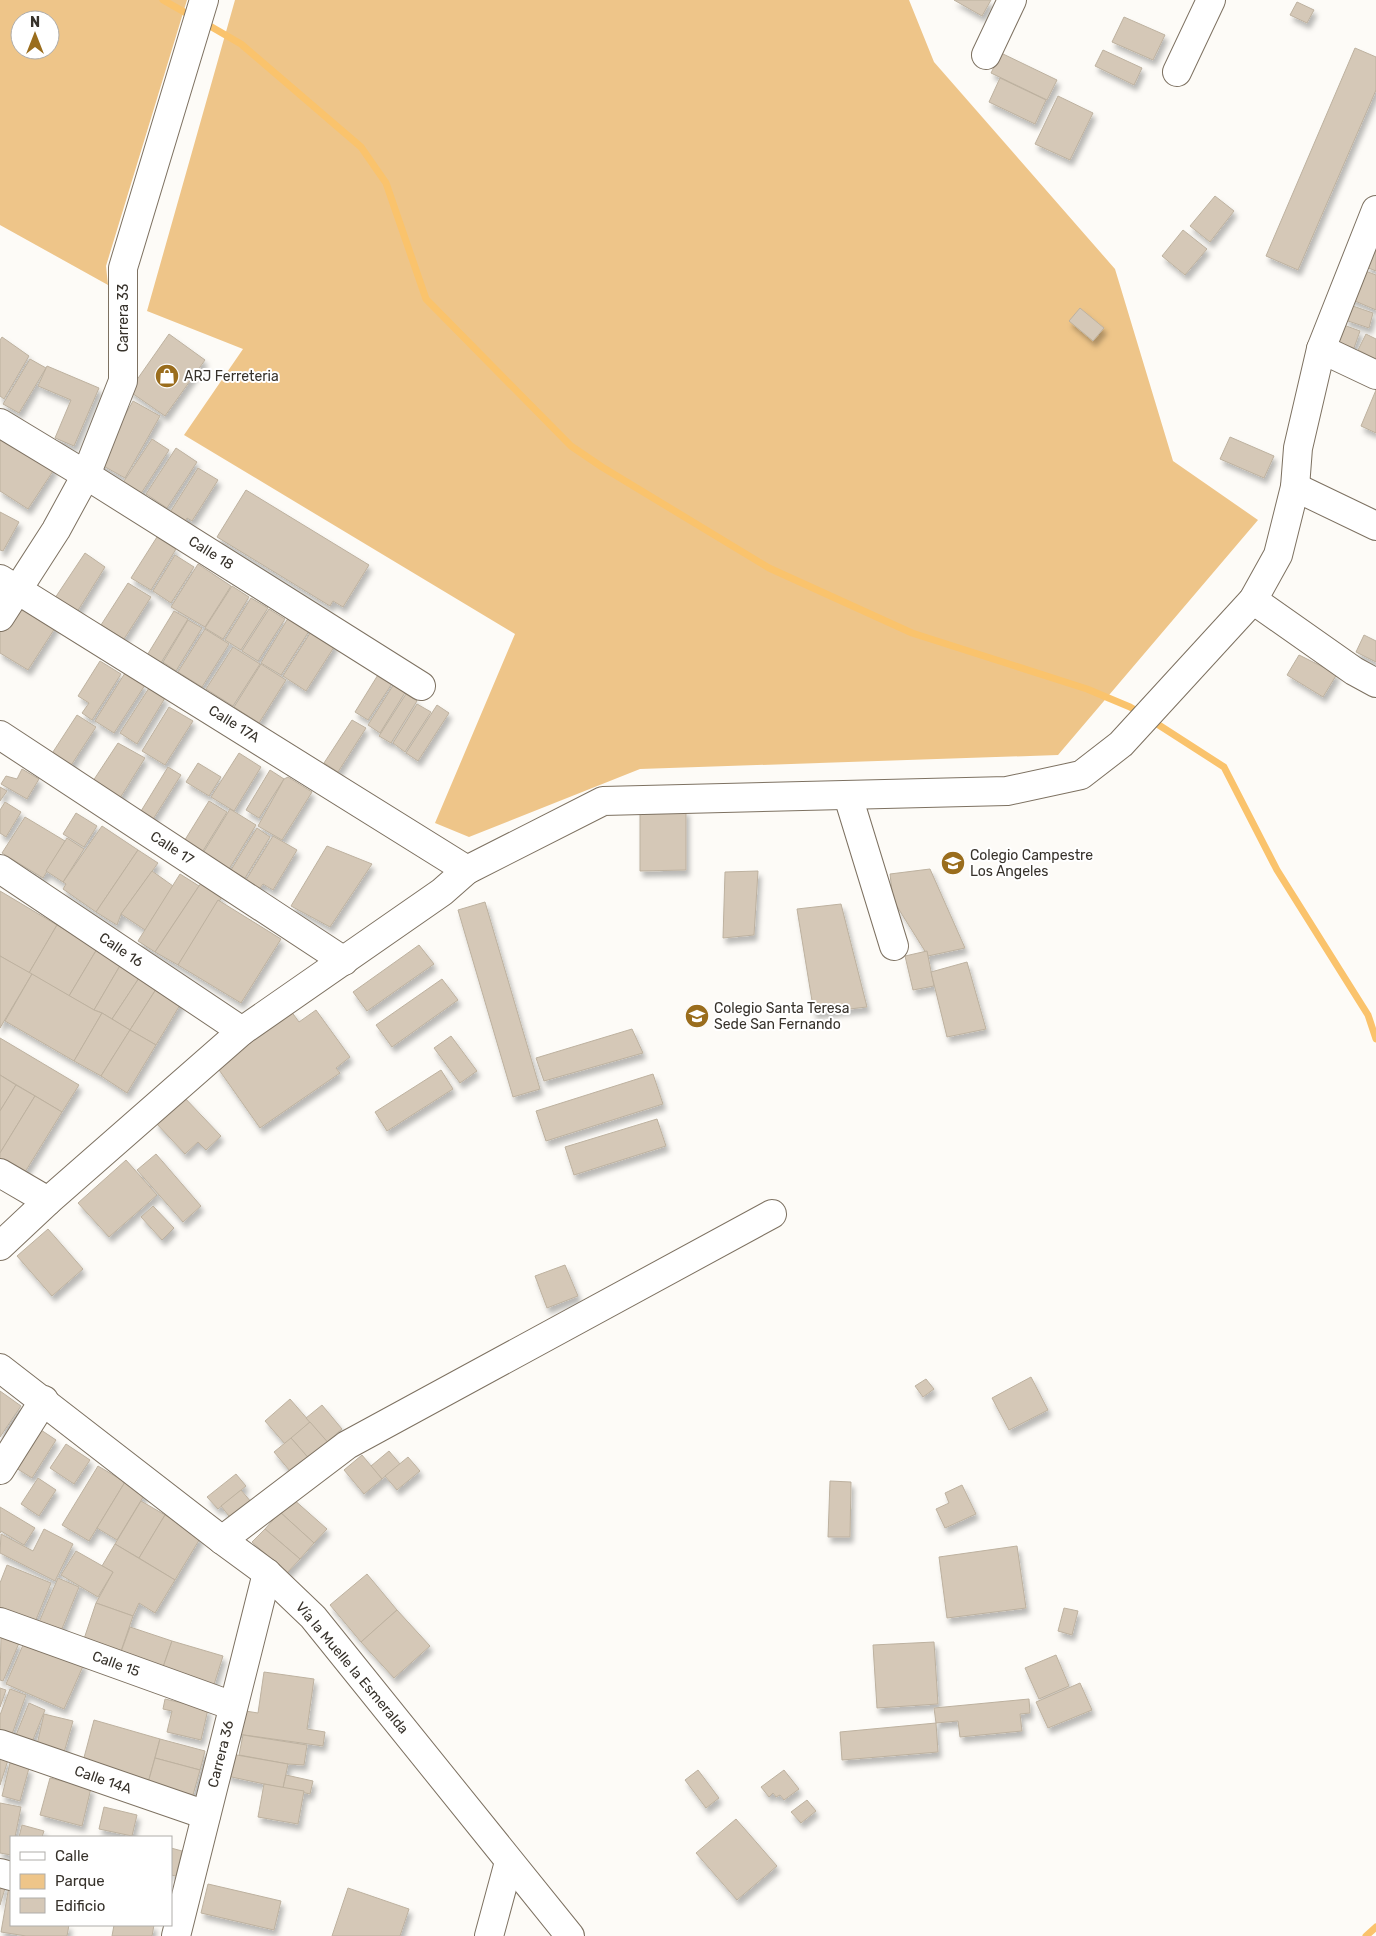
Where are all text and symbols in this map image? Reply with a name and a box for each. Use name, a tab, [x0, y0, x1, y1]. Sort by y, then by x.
north arrow	[10, 10, 60, 60]
text: N	[30, 14, 40, 31]
street label: Carrera 33	[115, 284, 132, 352]
shop icon: ARJ Ferreteria	[154, 363, 180, 389]
place label: ARJ Ferreteria	[184, 368, 279, 385]
street label: Calle 18	[185, 533, 237, 574]
street label: Calle 17A	[205, 702, 263, 747]
street label: Calle 17	[147, 828, 197, 868]
place label: Colegio Campestre Los Angeles	[970, 847, 1093, 880]
school or university icon: Colegio Campestre Los Angeles	[940, 850, 966, 876]
street label: Calle 16	[96, 929, 146, 971]
place label: Colegio Santa Teresa Sede San Fernando	[714, 1000, 849, 1033]
school or university icon: Colegio Santa Teresa Sede San Fernando	[684, 1003, 710, 1029]
street label: Vía la Muelle la Esmeralda	[292, 1599, 412, 1737]
street label: Calle 15	[90, 1648, 142, 1680]
street label: Carrera 36	[204, 1719, 238, 1789]
street label: Calle 14A	[72, 1762, 134, 1798]
legend	[10, 1836, 172, 1926]
text: Calle	[55, 1847, 89, 1865]
text: Parque	[55, 1872, 105, 1890]
text: Edificio	[55, 1897, 105, 1915]

